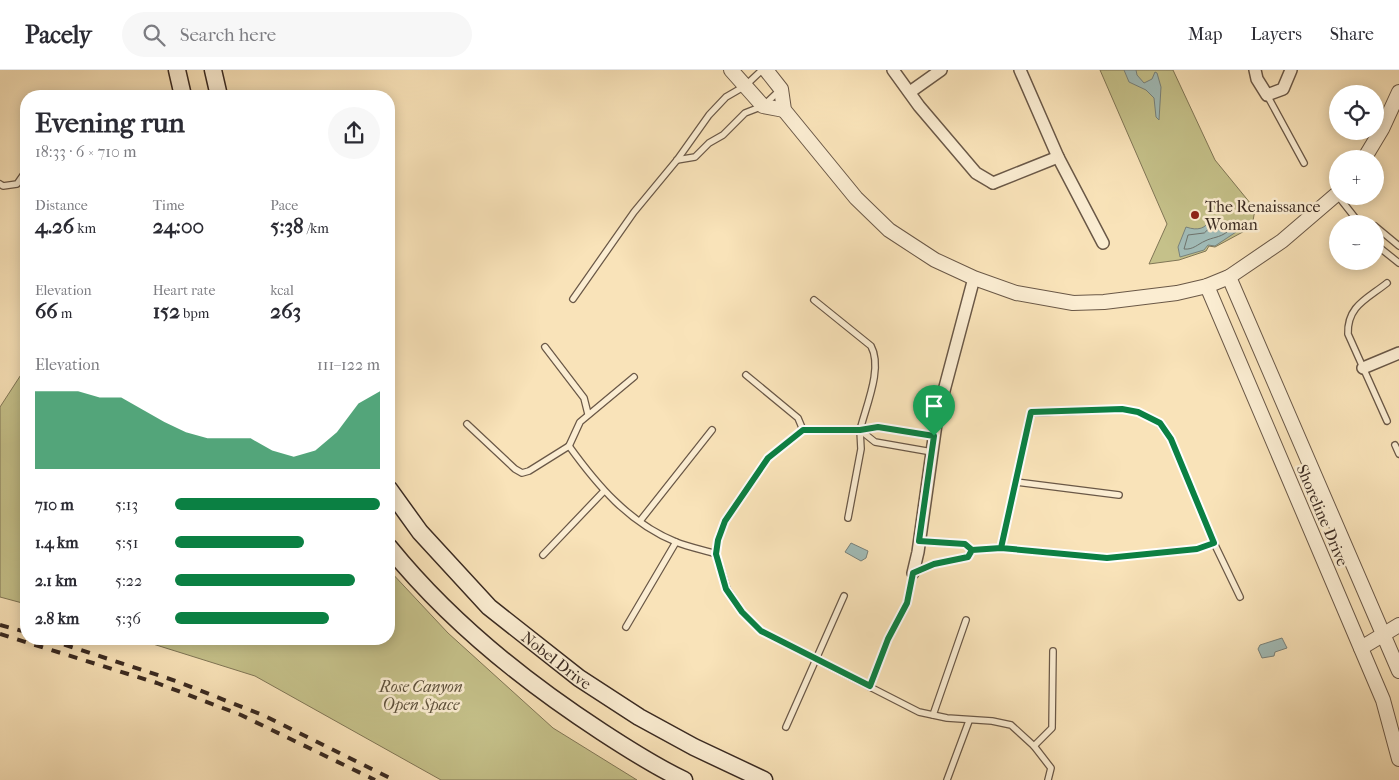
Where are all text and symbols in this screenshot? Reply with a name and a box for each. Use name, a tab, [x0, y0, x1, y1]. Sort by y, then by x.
search box	[122, 12, 472, 57]
text: Pacely	[25, 21, 92, 49]
icon: search	[140, 21, 168, 49]
text: Search here	[180, 24, 276, 46]
text: Map	[1188, 24, 1222, 45]
text: Layers	[1250, 24, 1302, 45]
text: Share	[1330, 24, 1374, 45]
map controls	[1329, 85, 1384, 270]
button: locate	[1329, 85, 1384, 140]
text: Evening run	[35, 106, 185, 139]
button: share	[328, 107, 380, 159]
text: 18:33 · 6 × 710 m	[35, 142, 136, 161]
button: +	[1329, 150, 1384, 205]
text: Distance	[35, 197, 88, 214]
text: Time	[153, 197, 184, 214]
text: Pace	[270, 197, 298, 214]
place label: The Renaissance Woman	[1204, 197, 1321, 234]
marker: The Renaissance Woman	[1189, 209, 1201, 221]
text: 4.26	[35, 214, 74, 238]
text: 24:00	[153, 214, 204, 238]
text: 5:38	[270, 214, 304, 238]
button: −	[1329, 215, 1384, 270]
text: km	[74, 220, 96, 237]
text: /km	[304, 220, 329, 237]
text: Elevation	[35, 282, 92, 299]
text: Heart rate	[153, 282, 215, 299]
text: kcal	[270, 282, 294, 299]
text: 66	[35, 299, 58, 323]
text: 152	[153, 299, 180, 323]
text: 263	[270, 299, 301, 323]
text: m	[58, 305, 72, 322]
text: bpm	[180, 305, 209, 322]
text: Elevation	[35, 355, 100, 374]
text: 111–122 m	[317, 355, 380, 374]
pin	[913, 385, 955, 436]
icon: arrive	[920, 392, 948, 420]
street label: Shoreline Drive	[1293, 462, 1353, 569]
text: 710 m	[35, 495, 74, 514]
text: 5:13	[115, 495, 138, 514]
text: 1.4 km	[35, 533, 79, 552]
text: 5:51	[115, 533, 138, 552]
text: 2.1 km	[35, 571, 77, 590]
text: 5:22	[115, 571, 142, 590]
text: 2.8 km	[35, 609, 79, 628]
text: 5:36	[115, 609, 141, 628]
street label: Nobel Drive	[518, 627, 595, 694]
park label: Rose Canyon Open Space	[378, 677, 463, 714]

